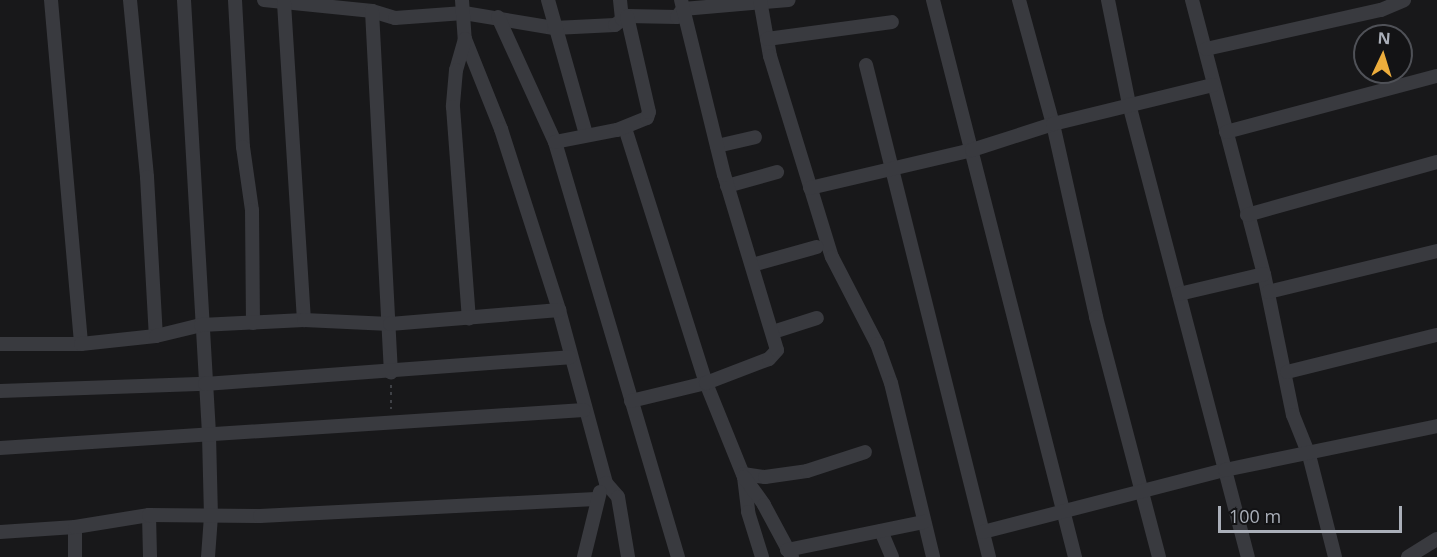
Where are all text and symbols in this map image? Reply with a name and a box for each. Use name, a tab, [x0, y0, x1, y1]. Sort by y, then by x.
north arrow	[1353, 24, 1413, 84]
text: N	[1377, 27, 1391, 49]
scale bar	[1221, 494, 1406, 532]
text: 100 m	[1229, 504, 1281, 528]

